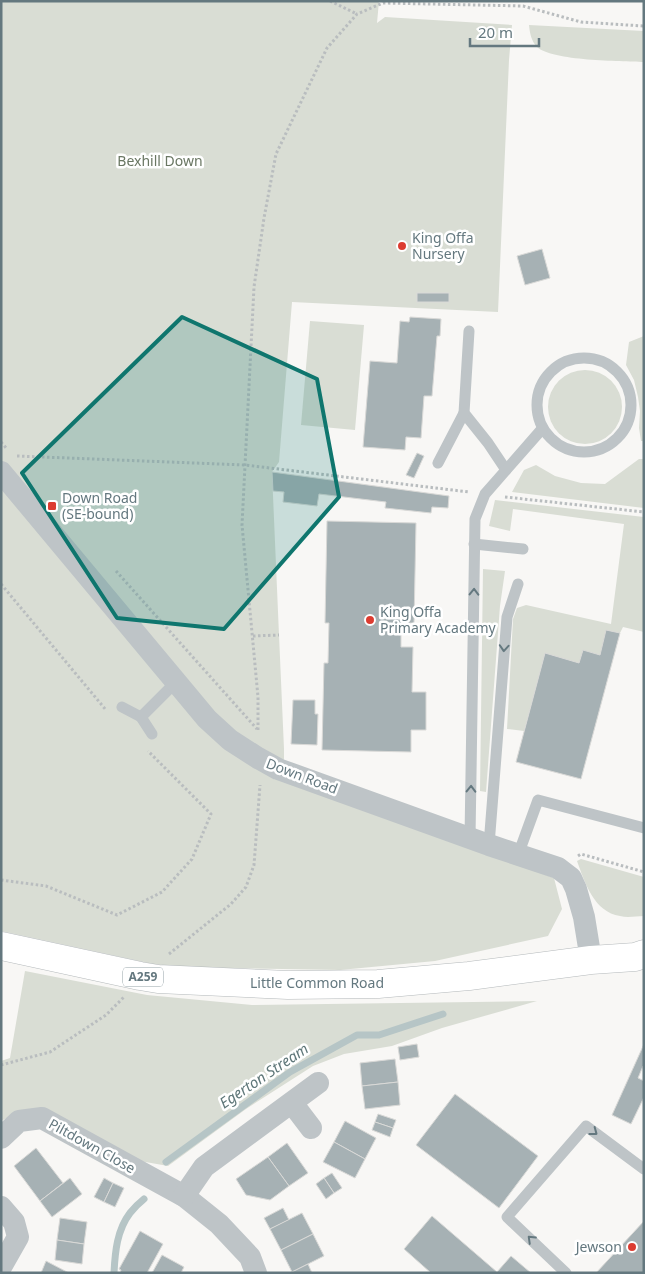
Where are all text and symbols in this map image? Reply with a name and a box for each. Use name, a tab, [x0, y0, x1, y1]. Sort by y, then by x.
scale bar	[470, 15, 539, 47]
text: 20 m	[478, 22, 513, 42]
park label: Bexhill Down	[117, 151, 203, 170]
place label: King Offa Nursery	[412, 228, 474, 263]
marker: King Offa Nursery	[396, 240, 408, 252]
place label: Down Road (SE-bound)	[62, 488, 137, 523]
marker: Down Road (SE-bound)	[46, 500, 58, 512]
one-way arrow	[468, 587, 479, 595]
place label: King Offa Primary Academy	[380, 602, 496, 637]
marker: King Offa Primary Academy	[364, 614, 376, 626]
one-way arrow	[499, 645, 510, 653]
street label: Down Road	[264, 753, 341, 798]
one-way arrow	[466, 785, 476, 792]
road number: A259	[123, 968, 163, 986]
street label: Little Common Road	[250, 973, 384, 992]
water label: Egerton Stream	[215, 1038, 312, 1112]
street label: Piltdown Close	[45, 1114, 139, 1177]
one-way arrow	[588, 1126, 597, 1134]
one-way arrow	[527, 1236, 536, 1245]
place label: Jewson	[574, 1237, 622, 1256]
marker: Jewson	[626, 1241, 638, 1253]

